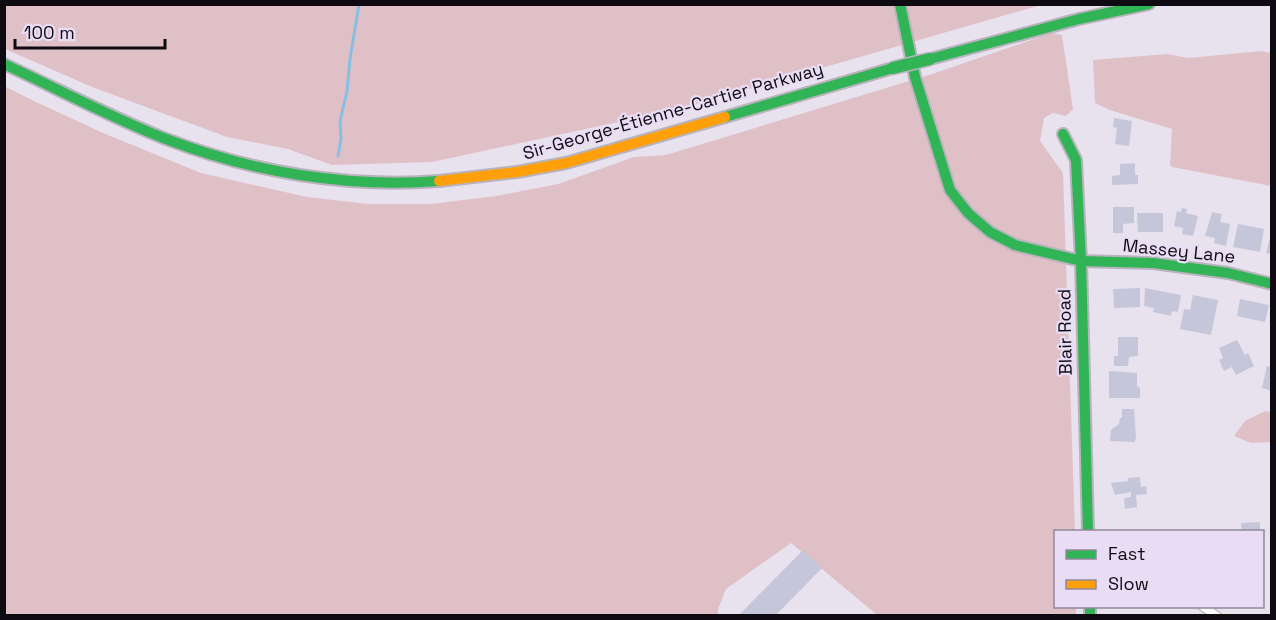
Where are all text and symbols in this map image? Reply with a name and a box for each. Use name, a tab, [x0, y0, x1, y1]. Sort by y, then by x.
scale bar	[15, 12, 165, 50]
text: 100 m	[24, 21, 75, 44]
street label: Sir-George-Étienne-Cartier Parkway	[520, 57, 826, 164]
street label: Massey Lane	[1122, 233, 1236, 268]
street label: Blair Road	[1052, 288, 1077, 376]
legend	[1054, 530, 1264, 608]
text: Fast	[1108, 542, 1145, 565]
text: Slow	[1108, 572, 1149, 595]

